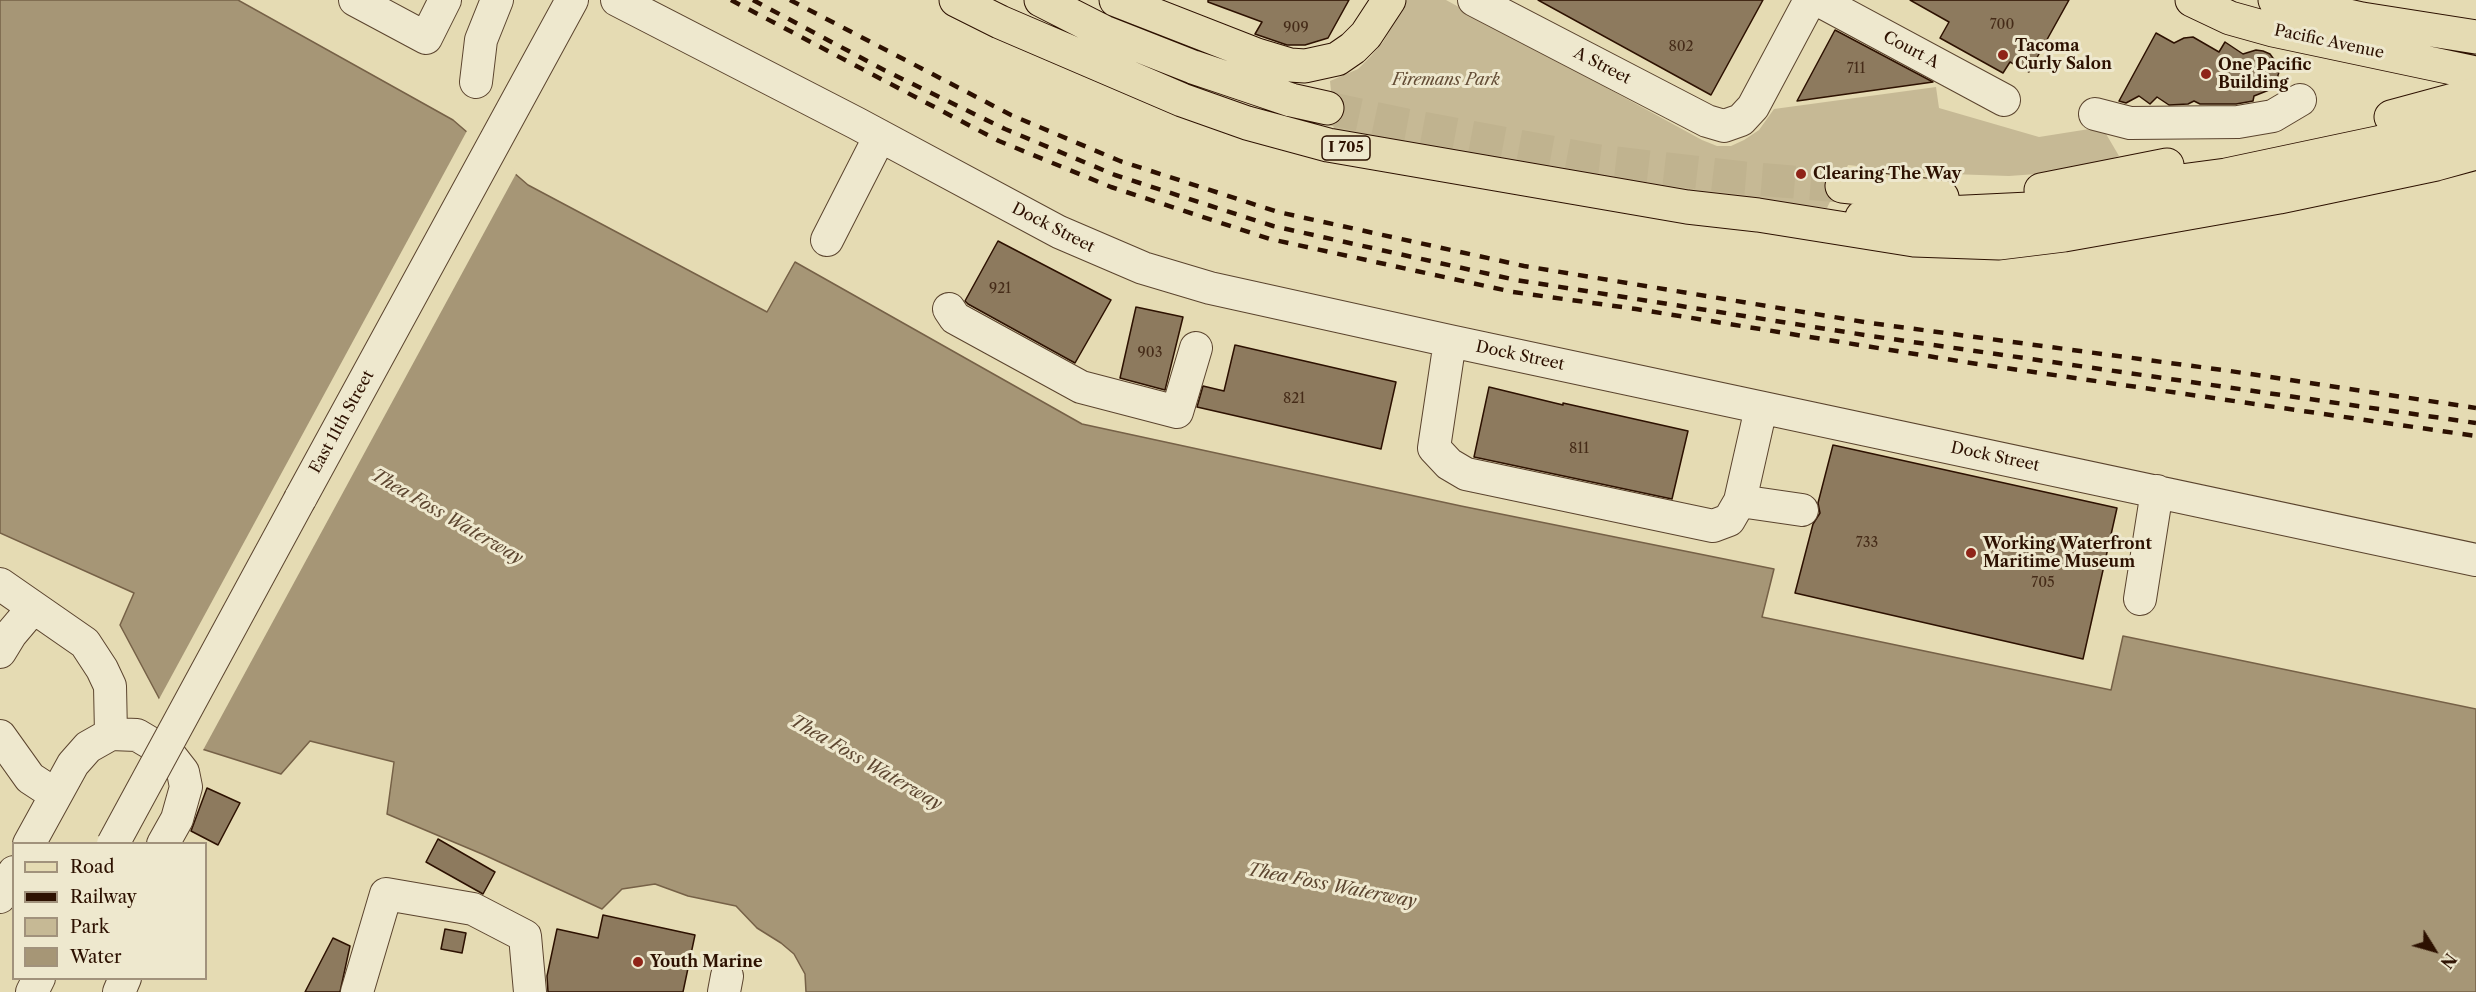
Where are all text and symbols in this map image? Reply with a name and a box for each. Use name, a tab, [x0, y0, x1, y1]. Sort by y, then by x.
house number: 700	[1990, 17, 2014, 33]
house number: 909	[1283, 20, 1309, 36]
street label: Pacific Avenue	[2272, 21, 2386, 63]
street label: Court A	[1880, 27, 1942, 73]
place label: Tacoma Curly Salon	[2015, 36, 2112, 74]
house number: 802	[1668, 39, 1694, 55]
street label: A Street	[1570, 43, 1634, 89]
marker: Tacoma Curly Salon	[1996, 48, 2010, 62]
place label: One Pacific Building	[2218, 55, 2311, 93]
house number: 711	[1847, 61, 1865, 77]
marker: One Pacific Building	[2199, 67, 2213, 81]
park label: Firemans Park	[1392, 70, 1500, 90]
road number: I 705	[1322, 136, 1370, 160]
place label: Clearing The Way	[1813, 164, 1961, 184]
marker: Clearing The Way	[1794, 167, 1808, 181]
street label: Dock Street	[1009, 199, 1097, 257]
house number: 921	[989, 281, 1011, 297]
street label: Dock Street	[1474, 337, 1566, 375]
house number: 903	[1138, 345, 1162, 361]
street label: East 11th Street	[306, 367, 378, 477]
house number: 821	[1283, 391, 1305, 407]
street label: Dock Street	[1949, 438, 2041, 476]
house number: 811	[1569, 441, 1589, 457]
water label: Thea Foss Waterway	[367, 465, 527, 569]
place label: Working Waterfront Maritime Museum	[1983, 534, 2152, 572]
house number: 733	[1856, 535, 1878, 551]
marker: Working Waterfront Maritime Museum	[1964, 546, 1978, 560]
house number: 705	[2031, 575, 2055, 591]
water label: Thea Foss Waterway	[786, 711, 946, 815]
legend	[12, 842, 207, 980]
text: Road	[70, 856, 115, 878]
water label: Thea Foss Waterway	[1246, 859, 1418, 913]
text: Railway	[70, 886, 137, 908]
text: Park	[70, 916, 109, 938]
north arrow	[2404, 920, 2464, 980]
text: Water	[70, 946, 122, 968]
text: N	[2436, 949, 2461, 972]
place label: Youth Marine	[650, 952, 762, 972]
marker: Youth Marine	[631, 955, 645, 969]

